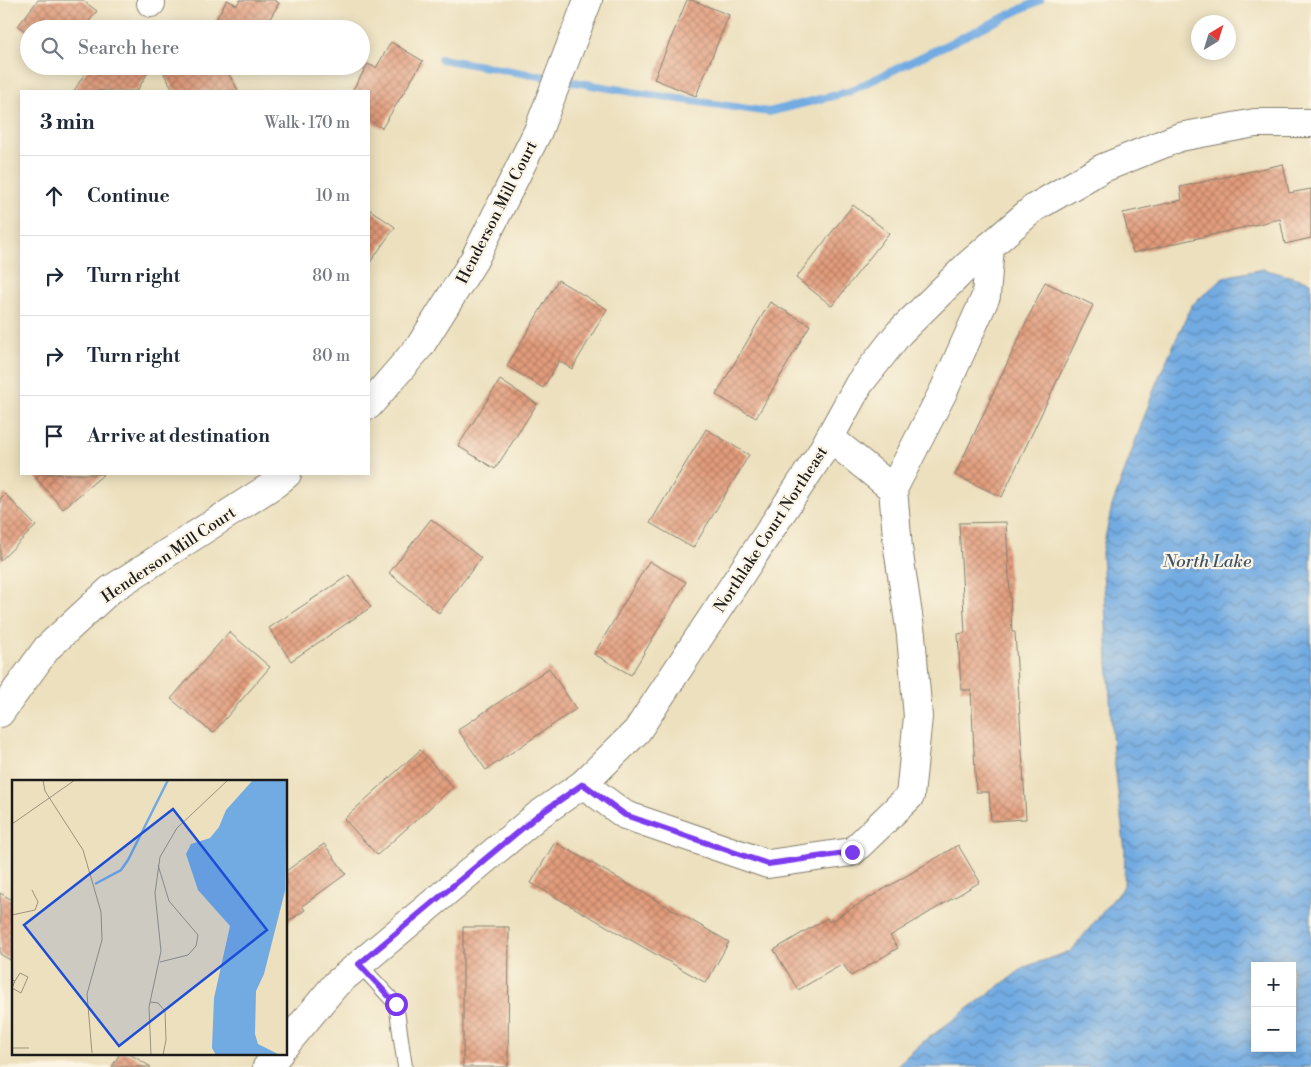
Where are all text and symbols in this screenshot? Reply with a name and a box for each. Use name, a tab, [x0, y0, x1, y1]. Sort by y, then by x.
north arrow	[1191, 15, 1236, 60]
search box	[20, 20, 370, 75]
icon: search	[38, 34, 66, 62]
text: Search here	[78, 36, 179, 60]
text: 3 min	[40, 110, 95, 136]
text: Walk · 170 m	[264, 113, 350, 133]
street label: Henderson Mill Court	[452, 137, 542, 287]
icon: ahead	[40, 182, 68, 210]
text: Continue	[87, 184, 170, 208]
text: 10 m	[316, 186, 350, 206]
icon: right	[40, 262, 68, 290]
text: Turn right	[87, 264, 180, 288]
text: 80 m	[312, 266, 350, 286]
icon: right	[40, 342, 68, 370]
text: Turn right	[87, 344, 180, 368]
text: 80 m	[312, 346, 350, 366]
icon: arrive	[40, 422, 68, 450]
text: Arrive at destination	[87, 424, 270, 448]
street label: Northlake Court Northeast	[710, 443, 832, 616]
street label: Henderson Mill Court	[98, 502, 240, 607]
water label: North Lake	[1162, 550, 1252, 573]
inset map	[12, 780, 288, 1054]
route end	[841, 841, 864, 864]
map controls	[1251, 962, 1296, 1052]
button: +	[1251, 962, 1296, 1007]
route start	[385, 993, 408, 1016]
button: −	[1251, 1007, 1296, 1052]

